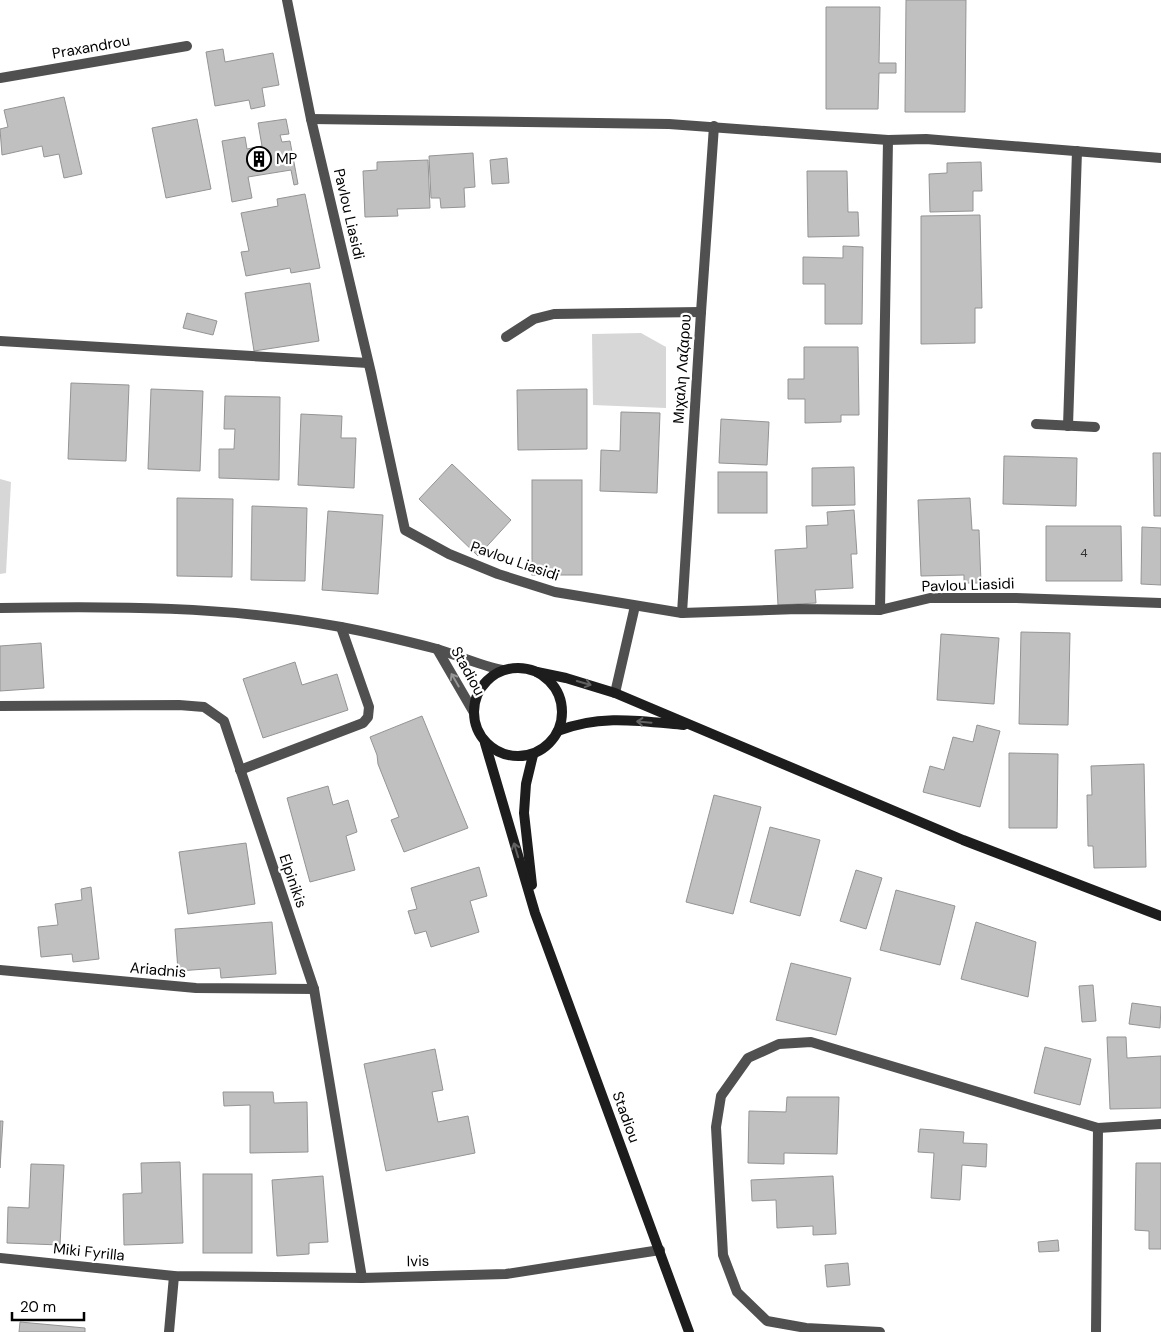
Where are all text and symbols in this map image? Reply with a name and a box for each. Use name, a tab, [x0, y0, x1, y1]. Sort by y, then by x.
street label: Praxandrou	[50, 30, 132, 64]
building icon: MP	[246, 146, 272, 172]
place label: MP	[276, 149, 298, 169]
street label: Pavlou Liasidi	[329, 167, 369, 261]
street label: Μιχαλη Λαζαρου	[668, 314, 696, 424]
street label: Pavlou Liasidi	[468, 536, 562, 586]
house number: 4	[1080, 545, 1088, 561]
street label: Pavlou Liasidi	[921, 573, 1015, 597]
street label: Stadiou	[446, 643, 490, 699]
one-way arrow	[449, 673, 459, 687]
one-way arrow	[575, 679, 591, 688]
one-way arrow	[636, 717, 652, 727]
one-way arrow	[511, 842, 521, 858]
street label: Elpinikis	[274, 851, 312, 911]
street label: Ariadnis	[129, 958, 187, 982]
street label: Stadiou	[607, 1089, 645, 1145]
street label: Miki Fyrilla	[52, 1238, 126, 1266]
street label: Ivis	[407, 1251, 429, 1271]
scale bar	[12, 1290, 85, 1322]
text: 20 m	[20, 1297, 56, 1317]

